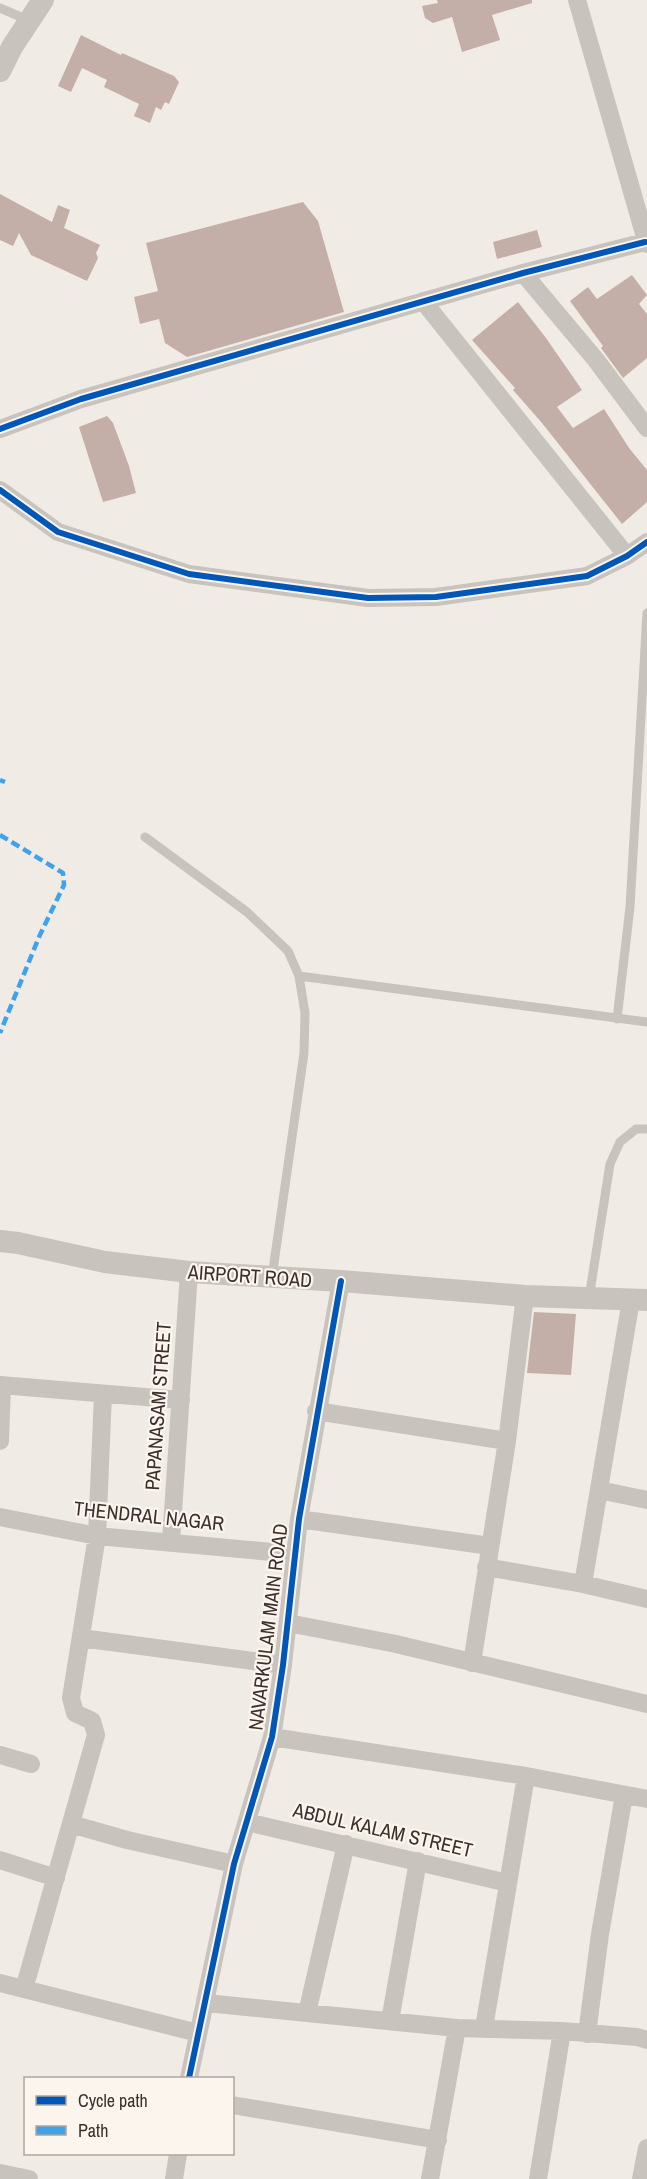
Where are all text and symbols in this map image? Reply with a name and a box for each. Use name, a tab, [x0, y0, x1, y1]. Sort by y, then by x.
street label: AIRPORT ROAD	[186, 1258, 313, 1293]
street label: PAPANASAM STREET	[138, 1321, 177, 1491]
street label: THENDRAL NAGAR	[73, 1494, 226, 1537]
street label: NAVARKULAM MAIN ROAD	[241, 1522, 294, 1732]
street label: ABDUL KALAM STREET	[290, 1795, 476, 1863]
legend	[24, 2077, 234, 2155]
text: Cycle path	[78, 2088, 148, 2113]
text: Path	[78, 2118, 108, 2143]

